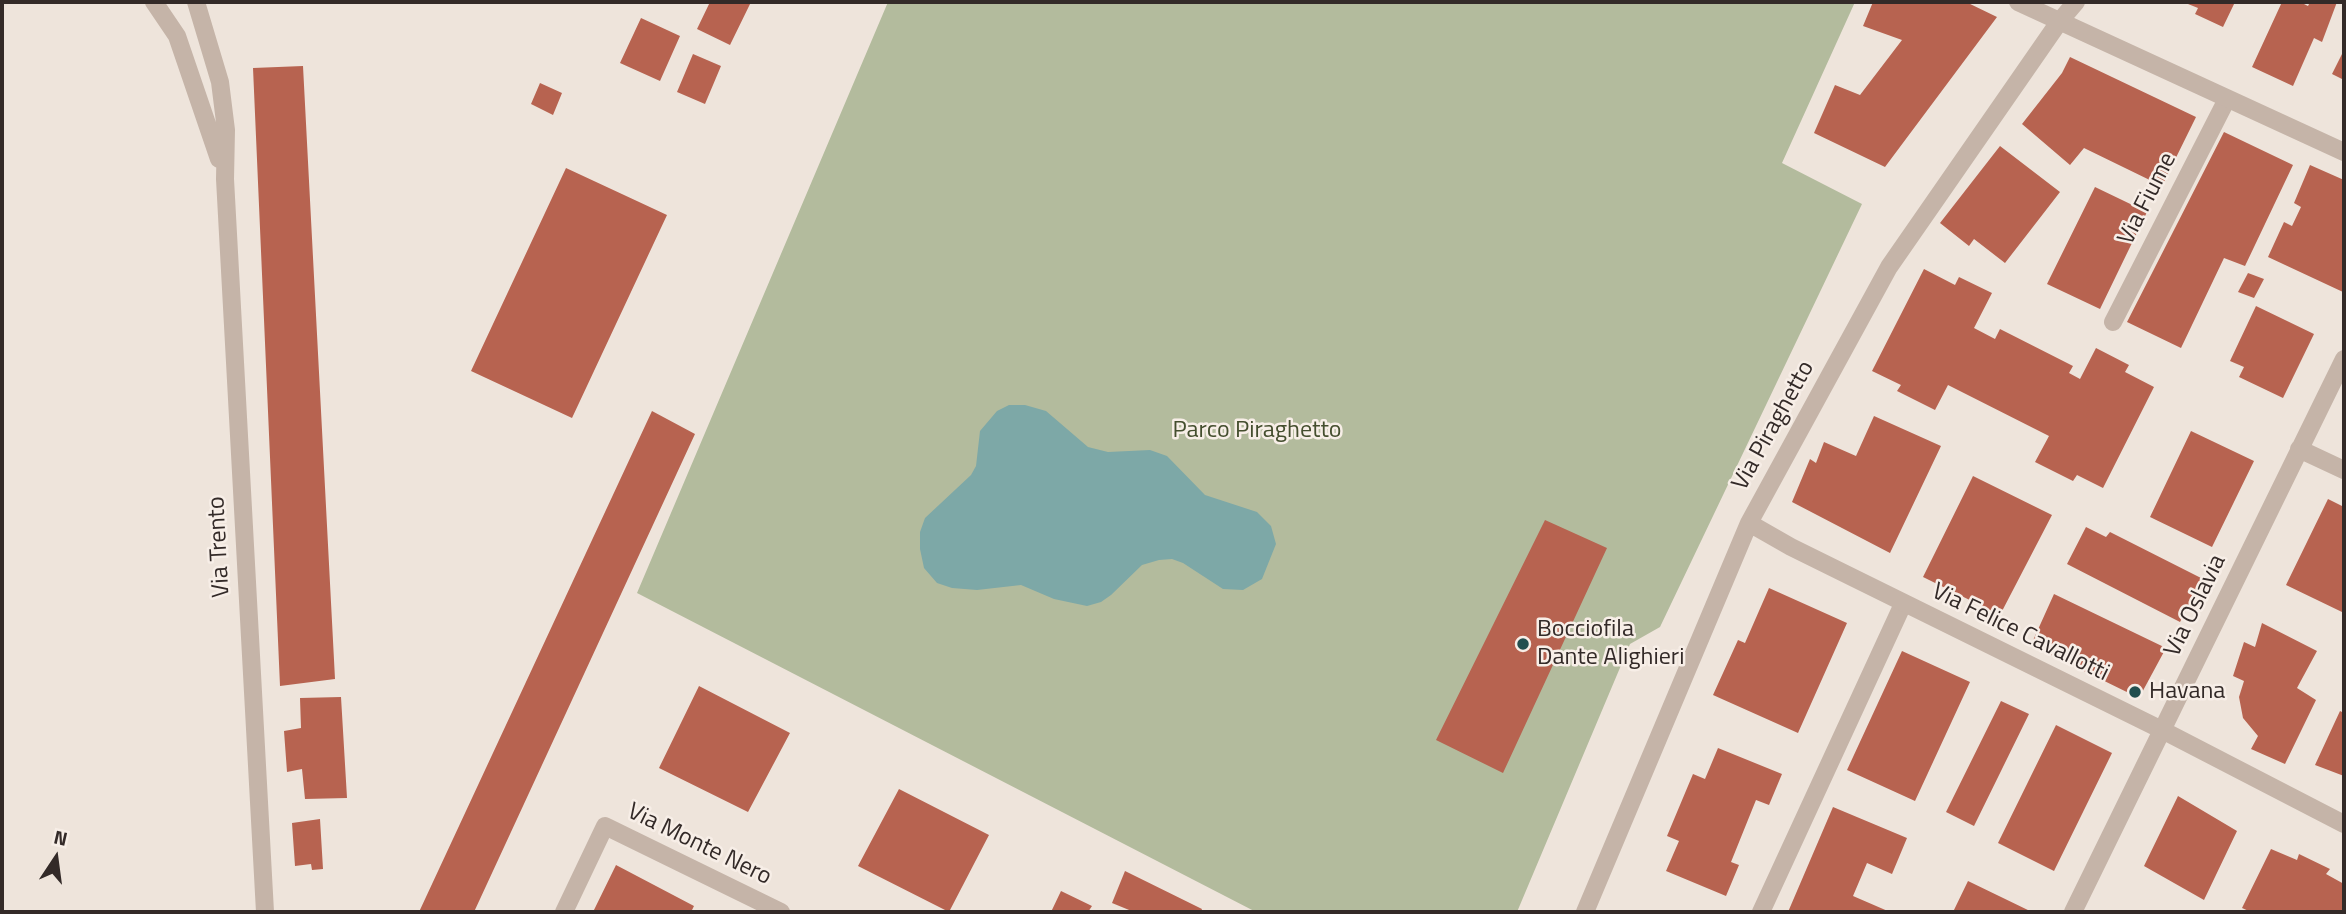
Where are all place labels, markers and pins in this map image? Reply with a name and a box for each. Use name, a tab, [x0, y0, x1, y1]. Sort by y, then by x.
place label: Bocciofila Dante Alighieri	[1537, 616, 1684, 672]
marker: Bocciofila Dante Alighieri	[1515, 636, 1531, 652]
place label: Havana	[2149, 678, 2225, 706]
marker: Havana	[2127, 684, 2143, 700]

